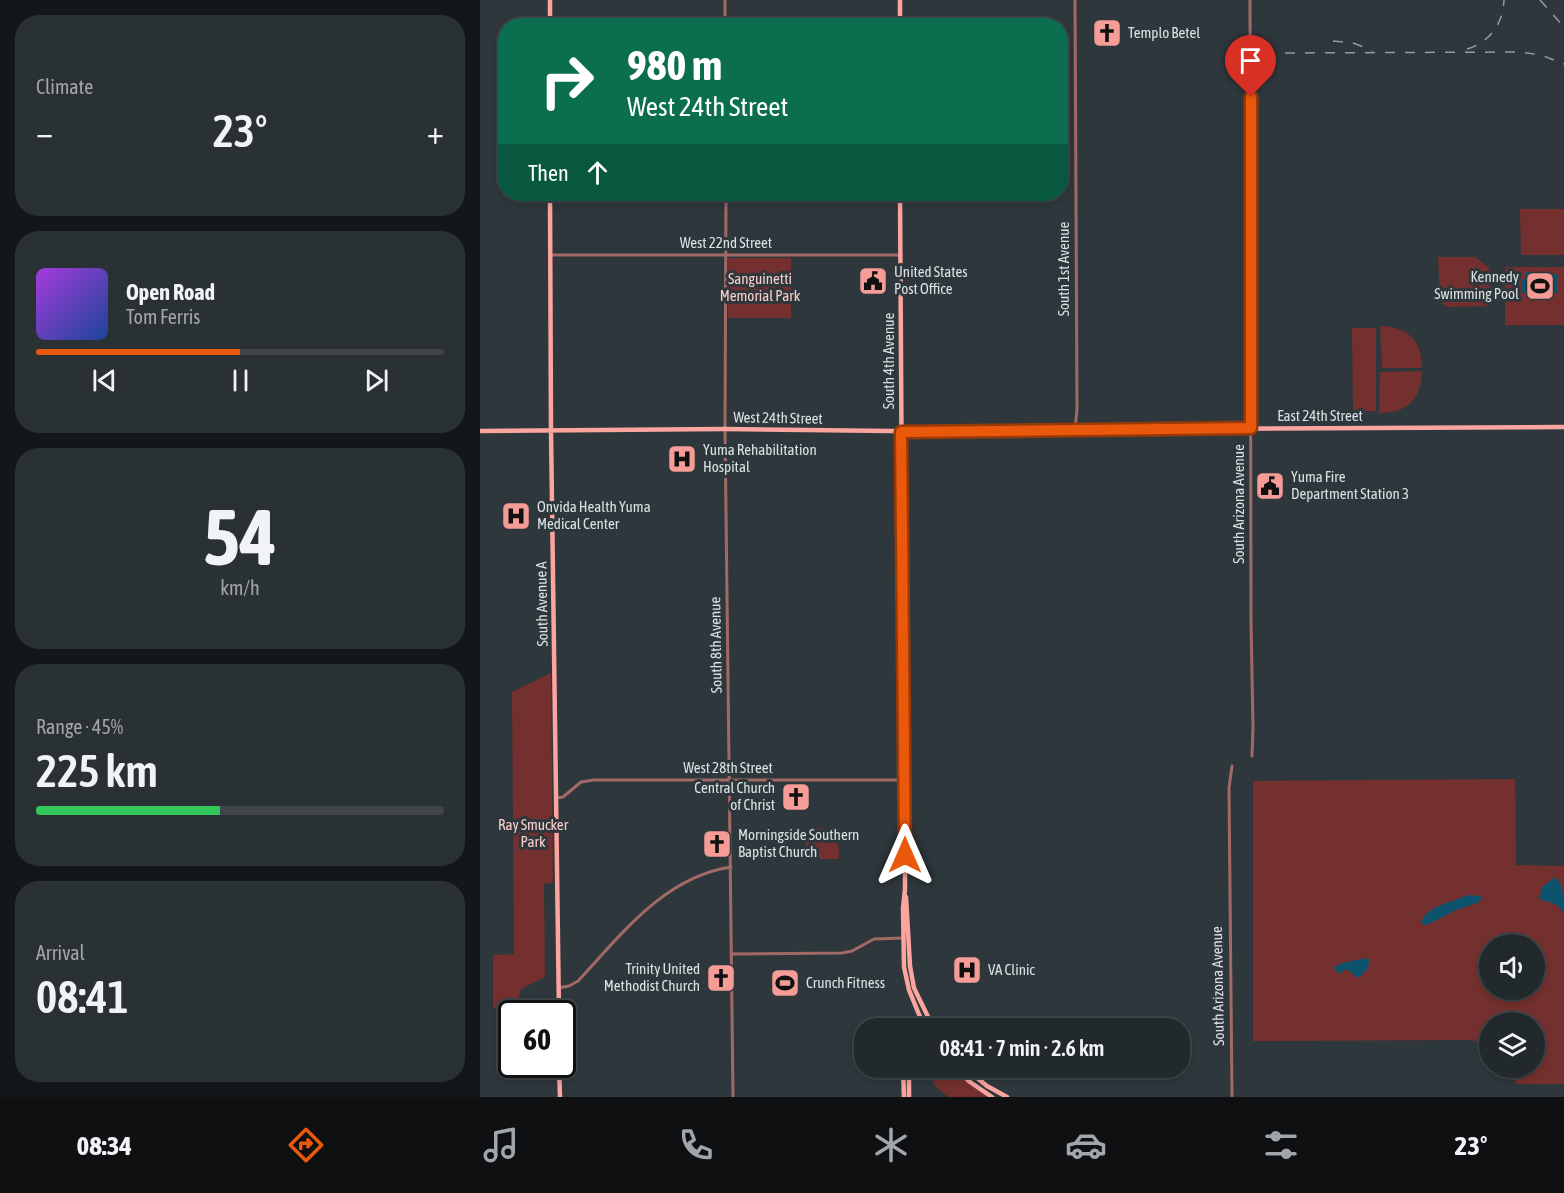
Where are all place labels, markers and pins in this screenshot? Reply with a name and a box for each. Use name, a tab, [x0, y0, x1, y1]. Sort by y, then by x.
church icon: Templo Betel	[1091, 17, 1123, 49]
place label: Templo Betel	[1128, 24, 1200, 41]
pin	[1225, 35, 1276, 97]
place label: United States Post Office	[894, 263, 968, 297]
public building icon: United States Post Office	[857, 265, 889, 297]
place label: Kennedy Swimming Pool	[1434, 268, 1519, 302]
sports icon: Kennedy Swimming Pool	[1524, 270, 1556, 302]
place label: Yuma Rehabilitation Hospital	[703, 441, 817, 475]
hospital icon: Yuma Rehabilitation Hospital	[666, 443, 698, 475]
place label: Yuma Fire Department Station 3	[1291, 468, 1409, 502]
public building icon: Yuma Fire Department Station 3	[1254, 470, 1286, 502]
place label: Onvida Health Yuma Medical Center	[537, 498, 651, 532]
hospital icon: Onvida Health Yuma Medical Center	[500, 500, 532, 532]
place label: Central Church of Christ	[694, 779, 775, 813]
church icon: Central Church of Christ	[780, 781, 812, 813]
place label: Morningside Southern Baptist Church	[738, 826, 859, 860]
church icon: Morningside Southern Baptist Church	[701, 828, 733, 860]
hospital icon: VA Clinic	[951, 954, 983, 986]
place label: Trinity United Methodist Church	[604, 960, 700, 994]
place label: VA Clinic	[988, 961, 1035, 978]
church icon: Trinity United Methodist Church	[705, 962, 737, 994]
sports icon: Crunch Fitness	[769, 967, 801, 999]
place label: Crunch Fitness	[806, 974, 885, 991]

